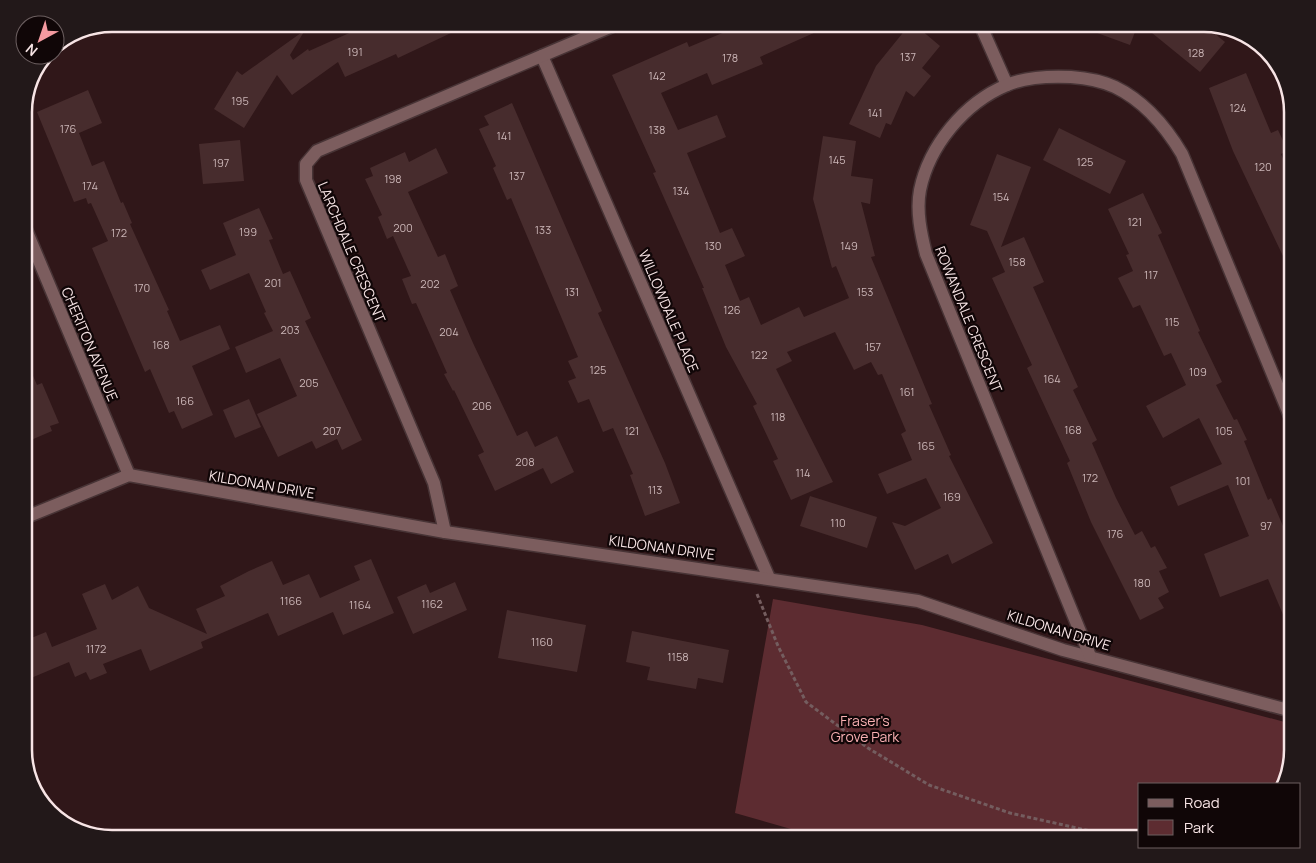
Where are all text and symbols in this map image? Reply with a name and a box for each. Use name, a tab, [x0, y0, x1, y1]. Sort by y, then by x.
north arrow	[15, 15, 65, 65]
text: N	[21, 40, 41, 61]
house number: 191	[347, 44, 363, 59]
house number: 128	[1188, 45, 1204, 60]
house number: 137	[900, 49, 916, 64]
house number: 178	[722, 50, 738, 65]
house number: 142	[648, 68, 666, 83]
house number: 195	[231, 93, 249, 108]
house number: 124	[1230, 100, 1246, 115]
house number: 141	[867, 105, 883, 120]
house number: 176	[60, 121, 76, 136]
house number: 138	[649, 122, 665, 137]
house number: 141	[496, 128, 512, 143]
house number: 145	[828, 152, 846, 167]
house number: 125	[1077, 154, 1093, 169]
house number: 197	[213, 155, 229, 170]
house number: 120	[1254, 159, 1272, 174]
house number: 137	[509, 168, 525, 183]
house number: 198	[384, 171, 402, 186]
house number: 174	[82, 178, 98, 193]
street label: LARCHDALE CRESCENT	[314, 179, 391, 326]
house number: 134	[673, 183, 689, 198]
house number: 154	[992, 189, 1010, 204]
house number: 121	[1128, 214, 1142, 229]
house number: 200	[393, 220, 413, 235]
house number: 133	[535, 222, 551, 237]
house number: 199	[239, 224, 257, 239]
house number: 172	[111, 225, 127, 240]
house number: 130	[704, 238, 722, 253]
house number: 149	[840, 238, 858, 253]
street label: ROWANDALE CRESCENT	[931, 243, 1007, 395]
street label: WILLOWDALE PLACE	[635, 247, 703, 375]
house number: 158	[1008, 254, 1026, 269]
house number: 117	[1144, 267, 1158, 282]
house number: 201	[264, 275, 282, 290]
house number: 202	[420, 276, 440, 291]
house number: 170	[134, 280, 150, 295]
street label: CHERITON AVENUE	[57, 284, 123, 404]
house number: 131	[565, 284, 579, 299]
house number: 153	[857, 284, 873, 299]
house number: 126	[723, 302, 741, 317]
house number: 115	[1165, 314, 1179, 329]
house number: 203	[280, 322, 300, 337]
house number: 204	[439, 324, 459, 339]
house number: 168	[152, 337, 170, 352]
house number: 157	[865, 339, 881, 354]
house number: 122	[751, 347, 767, 362]
house number: 125	[590, 362, 606, 377]
house number: 109	[1189, 364, 1207, 379]
house number: 164	[1043, 371, 1061, 386]
house number: 205	[299, 375, 319, 390]
house number: 161	[899, 384, 915, 399]
house number: 166	[176, 393, 194, 408]
house number: 206	[472, 398, 492, 413]
house number: 118	[771, 409, 785, 424]
house number: 168	[1064, 422, 1082, 437]
house number: 207	[323, 423, 341, 438]
house number: 121	[625, 423, 639, 438]
house number: 105	[1215, 423, 1233, 438]
house number: 165	[917, 438, 935, 453]
house number: 208	[515, 454, 535, 469]
street label: KILDONAN DRIVE	[208, 465, 316, 503]
house number: 114	[795, 465, 811, 480]
house number: 172	[1082, 470, 1098, 485]
house number: 101	[1235, 473, 1251, 488]
house number: 113	[648, 482, 662, 497]
house number: 169	[943, 489, 961, 504]
house number: 110	[830, 515, 846, 530]
house number: 97	[1260, 518, 1272, 533]
house number: 176	[1107, 526, 1123, 541]
street label: KILDONAN DRIVE	[608, 530, 716, 564]
house number: 180	[1133, 575, 1151, 590]
house number: 1166	[280, 593, 302, 608]
house number: 1162	[421, 596, 443, 611]
house number: 1164	[349, 597, 371, 612]
street label: KILDONAN DRIVE	[1005, 605, 1113, 655]
house number: 1160	[531, 634, 553, 649]
house number: 1172	[86, 641, 106, 656]
house number: 1158	[667, 649, 689, 664]
park label: Fraser's Grove Park	[831, 711, 900, 746]
legend	[1138, 783, 1301, 848]
text: Road	[1184, 792, 1220, 813]
text: Park	[1184, 817, 1214, 838]

